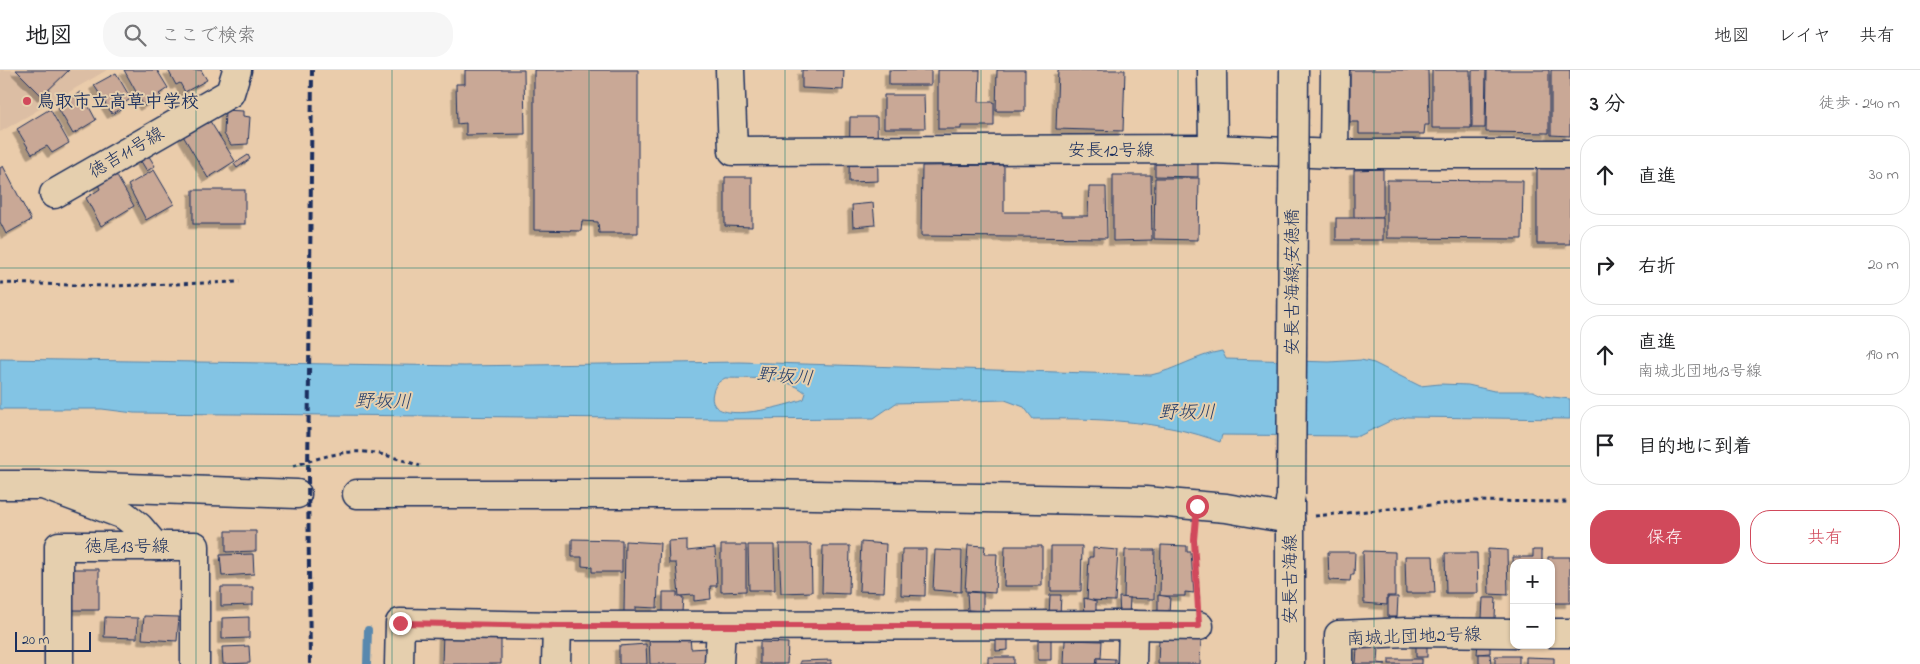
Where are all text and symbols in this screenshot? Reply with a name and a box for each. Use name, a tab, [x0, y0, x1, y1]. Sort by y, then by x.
search box	[103, 12, 453, 57]
text: 地図	[25, 20, 73, 55]
icon: search	[121, 21, 149, 49]
text: ここで検索	[161, 23, 256, 50]
text: 地図	[1714, 24, 1750, 50]
text: レイヤ	[1778, 24, 1831, 50]
text: 共有	[1859, 24, 1895, 50]
place label: 鳥取市立高草中学校	[37, 90, 199, 116]
text: 3 分	[1590, 90, 1625, 120]
text: 徒歩 · 240 m	[1819, 92, 1900, 116]
marker: 鳥取市立高草中学校	[21, 95, 33, 107]
street label: 徳吉11号線	[84, 122, 170, 186]
street label: 安長12号線	[1068, 139, 1154, 165]
icon: ahead	[1591, 161, 1619, 189]
text: 30 m	[1869, 163, 1899, 187]
text: 直進	[1638, 164, 1676, 191]
street label: 安長古海線;安徳橋	[1281, 209, 1307, 355]
icon: right	[1591, 251, 1619, 279]
text: 20 m	[1868, 253, 1899, 277]
text: 右折	[1638, 254, 1676, 281]
text: 直進	[1638, 330, 1676, 357]
icon: ahead	[1591, 341, 1619, 369]
text: 190 m	[1866, 343, 1899, 367]
text: 南城北団地13号線	[1638, 360, 1762, 384]
water label: 野坂川	[755, 362, 814, 393]
water label: 野坂川	[354, 389, 412, 416]
water label: 野坂川	[1158, 400, 1216, 427]
icon: arrive	[1591, 431, 1619, 459]
text: 目的地に到着	[1638, 434, 1752, 461]
route start	[1186, 495, 1209, 518]
button: 保存	[1590, 510, 1740, 564]
button: 共有	[1750, 510, 1900, 564]
street label: 安長古海線	[1279, 534, 1305, 624]
street label: 徳尾13号線	[84, 535, 170, 561]
map controls	[1510, 559, 1555, 649]
button: +	[1510, 559, 1555, 604]
button: −	[1510, 604, 1555, 649]
route end	[389, 612, 412, 635]
street label: 南城北団地2号線	[1346, 623, 1482, 653]
scale bar	[15, 629, 91, 652]
text: 20 m	[22, 630, 49, 651]

